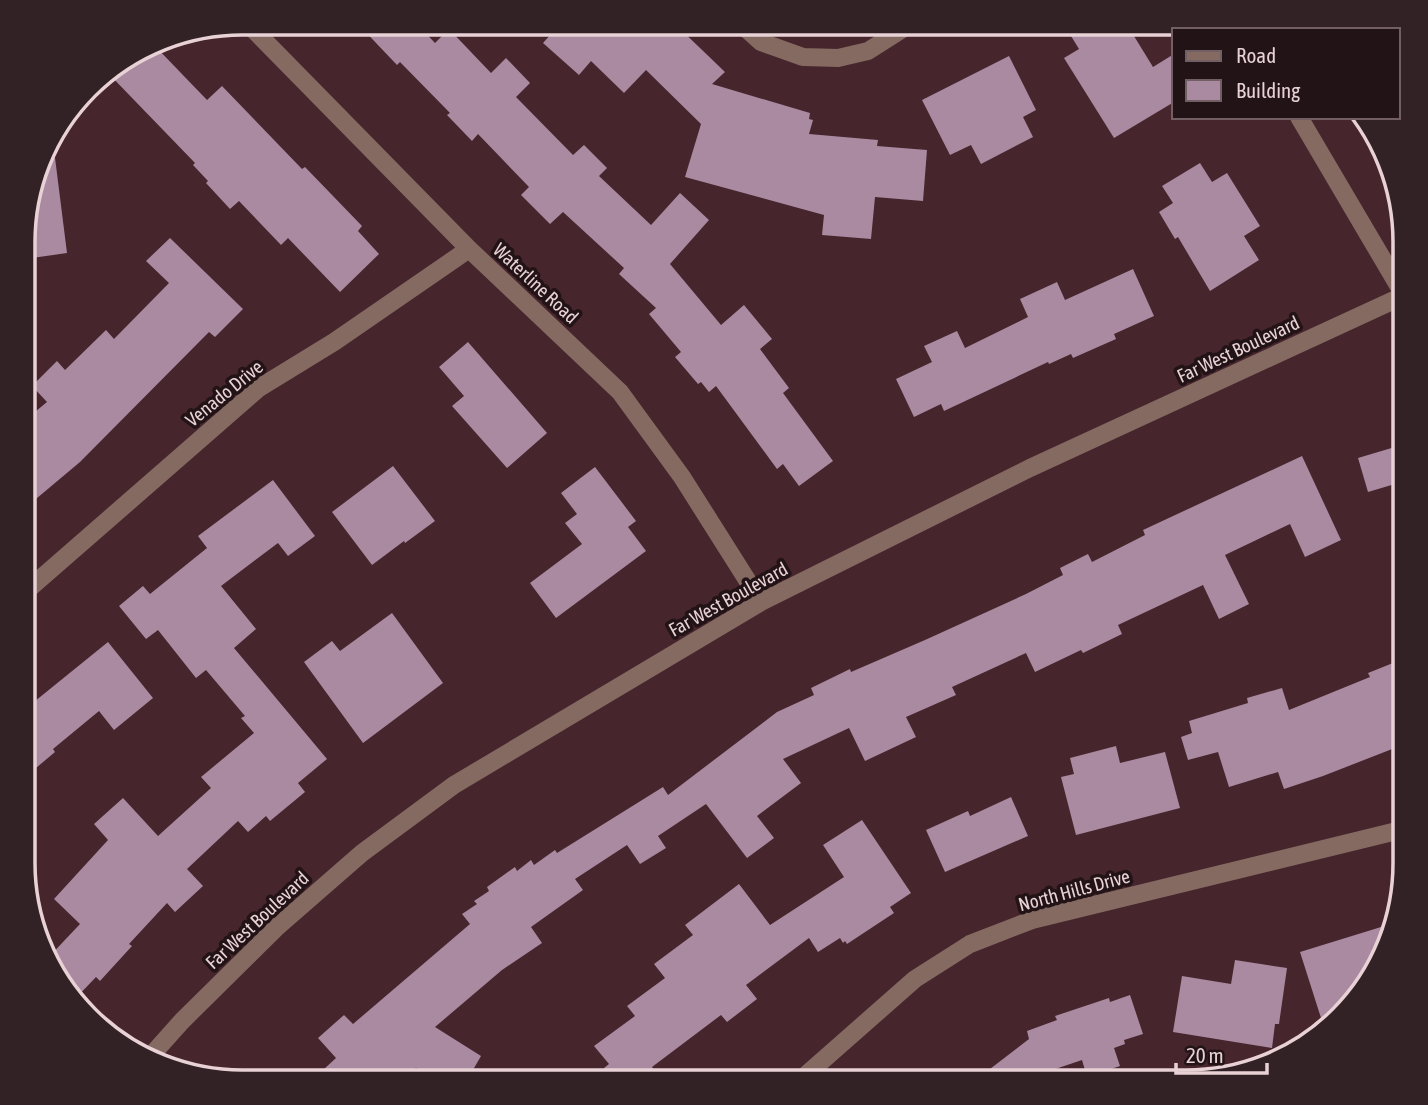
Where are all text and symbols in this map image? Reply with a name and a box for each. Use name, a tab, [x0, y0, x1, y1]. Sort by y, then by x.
legend	[1172, 28, 1400, 119]
text: Road	[1236, 43, 1276, 67]
text: Building	[1236, 78, 1300, 102]
street label: Waterline Road	[489, 238, 583, 328]
street label: Far West Boulevard	[1173, 311, 1303, 387]
street label: Venado Drive	[181, 355, 267, 431]
street label: Far West Boulevard	[665, 557, 791, 641]
street label: North Hills Drive	[1016, 865, 1132, 915]
street label: Far West Boulevard	[201, 867, 313, 973]
scale bar	[1176, 1032, 1267, 1076]
text: 20 m	[1186, 1043, 1224, 1067]

